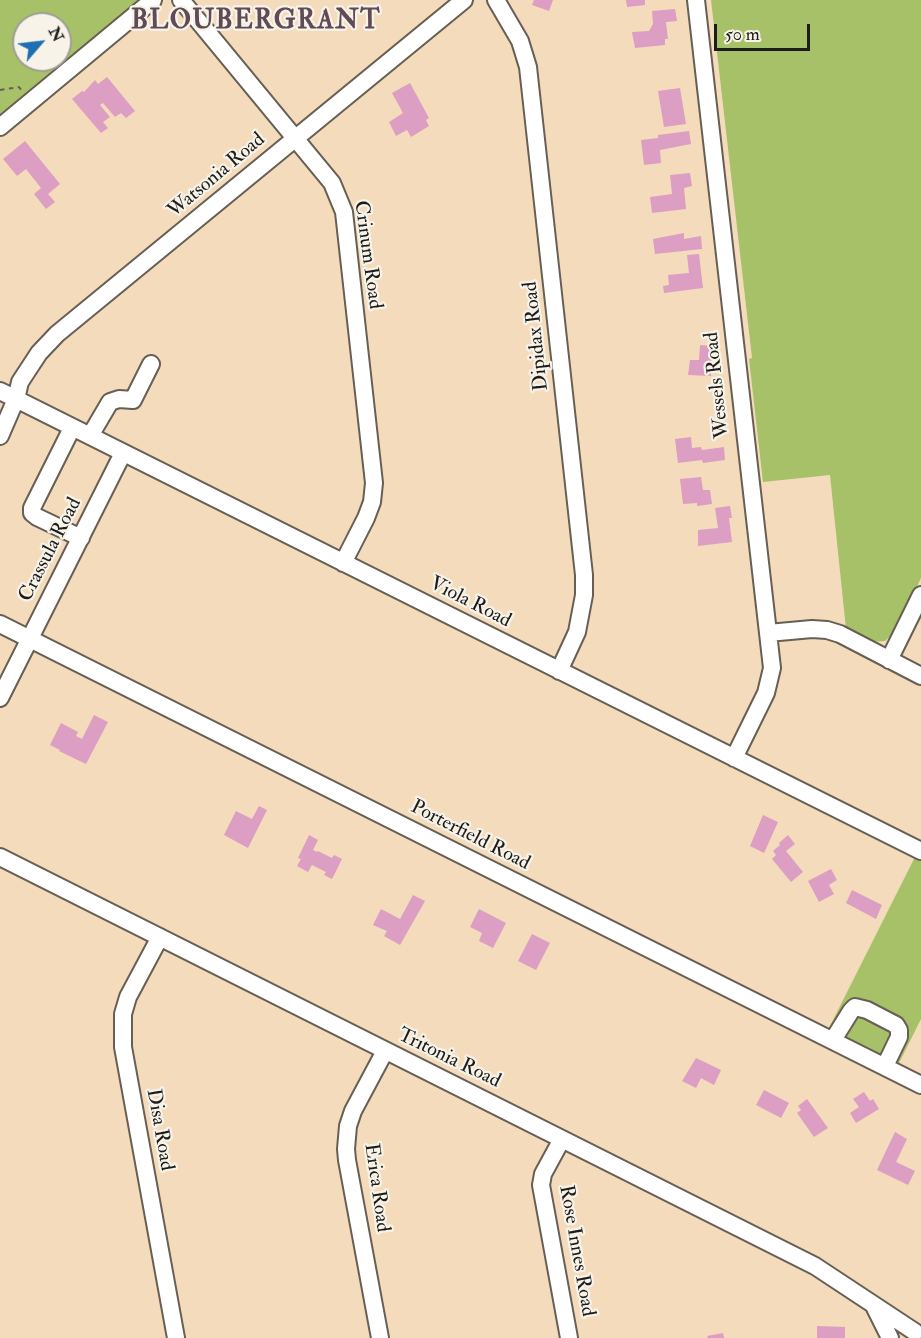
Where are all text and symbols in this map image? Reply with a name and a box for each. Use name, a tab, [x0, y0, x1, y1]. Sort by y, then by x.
district label: BLOUBERGRANT	[131, 6, 381, 38]
north arrow	[12, 12, 72, 72]
scale bar	[717, 12, 813, 50]
text: N	[44, 23, 68, 46]
text: 50 m	[725, 23, 760, 46]
street label: Watsonia Road	[163, 128, 271, 224]
street label: Crinum Road	[348, 199, 386, 311]
street label: Dipidax Road	[519, 280, 555, 392]
street label: Wessels Road	[700, 331, 736, 439]
street label: Crassula Road	[15, 494, 87, 606]
street label: Viola Road	[425, 572, 515, 634]
street label: Porterfield Road	[406, 796, 534, 876]
street label: Tritonia Road	[394, 1024, 504, 1094]
street label: Disa Road	[140, 1087, 178, 1173]
street label: Erica Road	[358, 1142, 394, 1234]
street label: Rose Innes Road	[553, 1183, 599, 1319]

